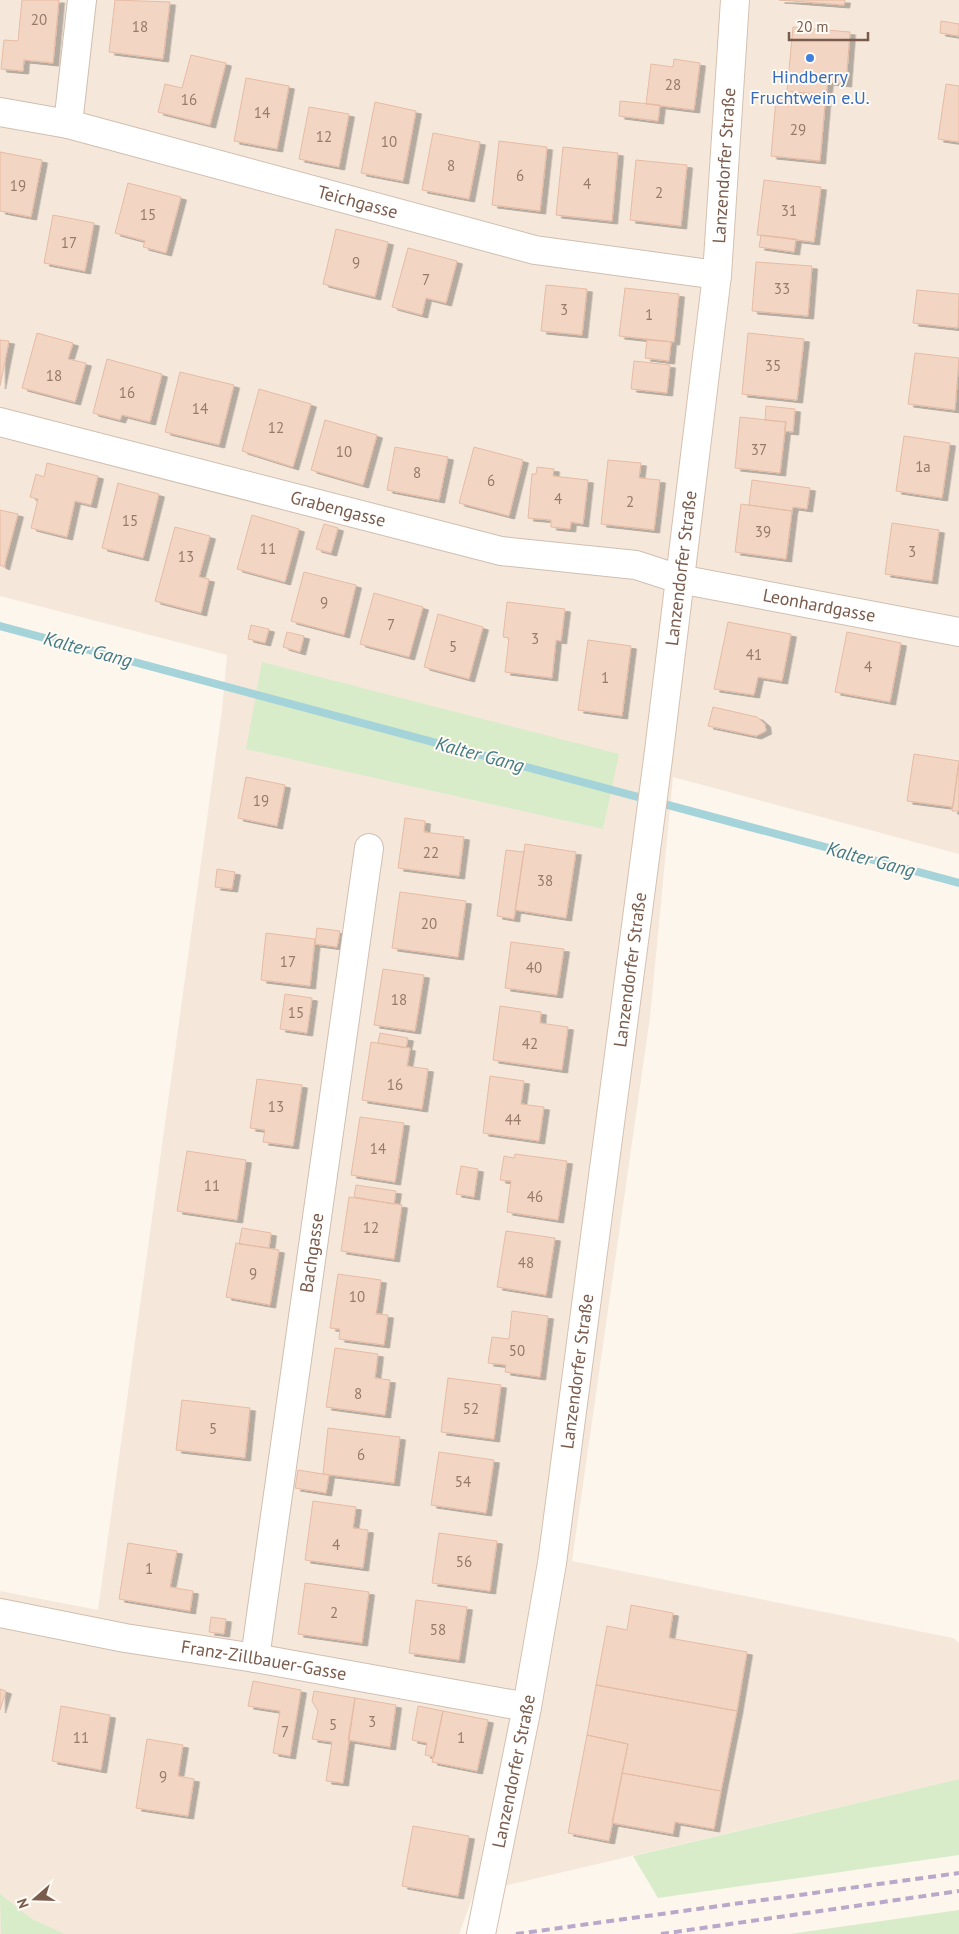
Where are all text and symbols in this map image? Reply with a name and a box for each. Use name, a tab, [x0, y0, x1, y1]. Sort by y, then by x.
house number: 20	[31, 10, 47, 29]
scale bar	[789, 10, 868, 42]
house number: 18	[132, 17, 148, 36]
text: 20 m	[796, 17, 829, 36]
marker: Hindberry Fruchtwein e.U.	[804, 52, 816, 64]
place label: Hindberry Fruchtwein e.U.	[750, 65, 870, 109]
house number: 28	[665, 75, 681, 94]
street label: Lanzendorfer Straße	[707, 87, 740, 244]
house number: 16	[181, 90, 197, 109]
house number: 14	[254, 103, 270, 122]
house number: 29	[790, 120, 806, 139]
house number: 12	[316, 127, 332, 146]
house number: 10	[381, 132, 397, 151]
house number: 8	[447, 156, 455, 175]
house number: 6	[516, 166, 524, 185]
house number: 4	[583, 174, 591, 193]
house number: 19	[10, 176, 26, 195]
street label: Teichgasse	[315, 180, 401, 224]
house number: 2	[655, 183, 663, 202]
house number: 31	[781, 201, 797, 220]
house number: 15	[140, 205, 156, 224]
house number: 17	[61, 233, 77, 252]
house number: 9	[352, 253, 360, 272]
house number: 7	[422, 270, 430, 289]
house number: 33	[774, 279, 790, 298]
house number: 3	[560, 300, 568, 319]
house number: 1	[645, 305, 653, 324]
house number: 35	[765, 356, 781, 375]
house number: 18	[46, 366, 62, 385]
house number: 16	[119, 383, 135, 402]
house number: 14	[192, 399, 208, 418]
house number: 12	[268, 418, 284, 437]
house number: 37	[751, 440, 767, 459]
house number: 10	[336, 442, 352, 461]
house number: 1a	[915, 457, 931, 476]
house number: 8	[413, 463, 421, 482]
house number: 6	[487, 471, 495, 490]
street label: Grabengasse	[288, 485, 388, 532]
house number: 4	[554, 489, 562, 508]
street label: Lanzendorfer Straße	[660, 489, 702, 647]
house number: 2	[626, 492, 634, 511]
house number: 15	[122, 511, 138, 530]
house number: 39	[755, 522, 771, 541]
house number: 11	[260, 539, 276, 558]
house number: 3	[908, 542, 916, 561]
house number: 13	[178, 547, 194, 566]
street label: Leonhardgasse	[761, 583, 878, 627]
house number: 9	[320, 593, 328, 612]
house number: 7	[387, 615, 395, 634]
water label: Kalter Gang	[41, 626, 135, 672]
house number: 3	[531, 629, 539, 648]
house number: 5	[449, 637, 457, 656]
house number: 41	[746, 645, 762, 664]
house number: 4	[864, 657, 872, 676]
house number: 1	[601, 668, 609, 687]
water label: Kalter Gang	[433, 731, 527, 777]
house number: 19	[253, 791, 269, 810]
water label: Kalter Gang	[824, 836, 918, 882]
house number: 22	[423, 843, 439, 862]
house number: 38	[537, 871, 553, 890]
street label: Lanzendorfer Straße	[608, 891, 651, 1049]
house number: 20	[421, 914, 437, 933]
house number: 17	[280, 952, 296, 971]
house number: 40	[526, 958, 542, 977]
house number: 18	[391, 990, 407, 1009]
house number: 15	[288, 1003, 304, 1022]
house number: 42	[522, 1034, 538, 1053]
house number: 16	[387, 1075, 403, 1094]
house number: 13	[268, 1097, 284, 1116]
house number: 44	[505, 1110, 521, 1129]
house number: 14	[370, 1139, 386, 1158]
house number: 11	[204, 1176, 220, 1195]
house number: 46	[527, 1187, 543, 1206]
street label: Bachgasse	[295, 1212, 328, 1294]
house number: 12	[363, 1218, 379, 1237]
house number: 48	[518, 1253, 534, 1272]
house number: 9	[249, 1264, 257, 1283]
house number: 10	[349, 1287, 365, 1306]
street label: Lanzendorfer Straße	[555, 1292, 598, 1450]
house number: 50	[509, 1341, 525, 1360]
house number: 8	[354, 1384, 362, 1403]
house number: 52	[463, 1399, 479, 1418]
house number: 5	[209, 1419, 217, 1438]
house number: 6	[357, 1445, 365, 1464]
house number: 54	[455, 1472, 471, 1491]
house number: 4	[332, 1535, 340, 1554]
house number: 56	[456, 1552, 472, 1571]
house number: 1	[145, 1559, 153, 1578]
house number: 2	[330, 1603, 338, 1622]
house number: 58	[430, 1620, 446, 1639]
street label: Franz-Zillbauer-Gasse	[179, 1635, 348, 1685]
street label: Lanzendorfer Straße	[487, 1693, 540, 1850]
house number: 3	[368, 1712, 376, 1731]
house number: 5	[329, 1715, 337, 1734]
house number: 7	[281, 1722, 289, 1741]
house number: 11	[73, 1728, 89, 1747]
house number: 1	[457, 1728, 465, 1747]
house number: 9	[159, 1767, 167, 1786]
north arrow	[10, 1874, 60, 1924]
text: N	[13, 1896, 33, 1911]

